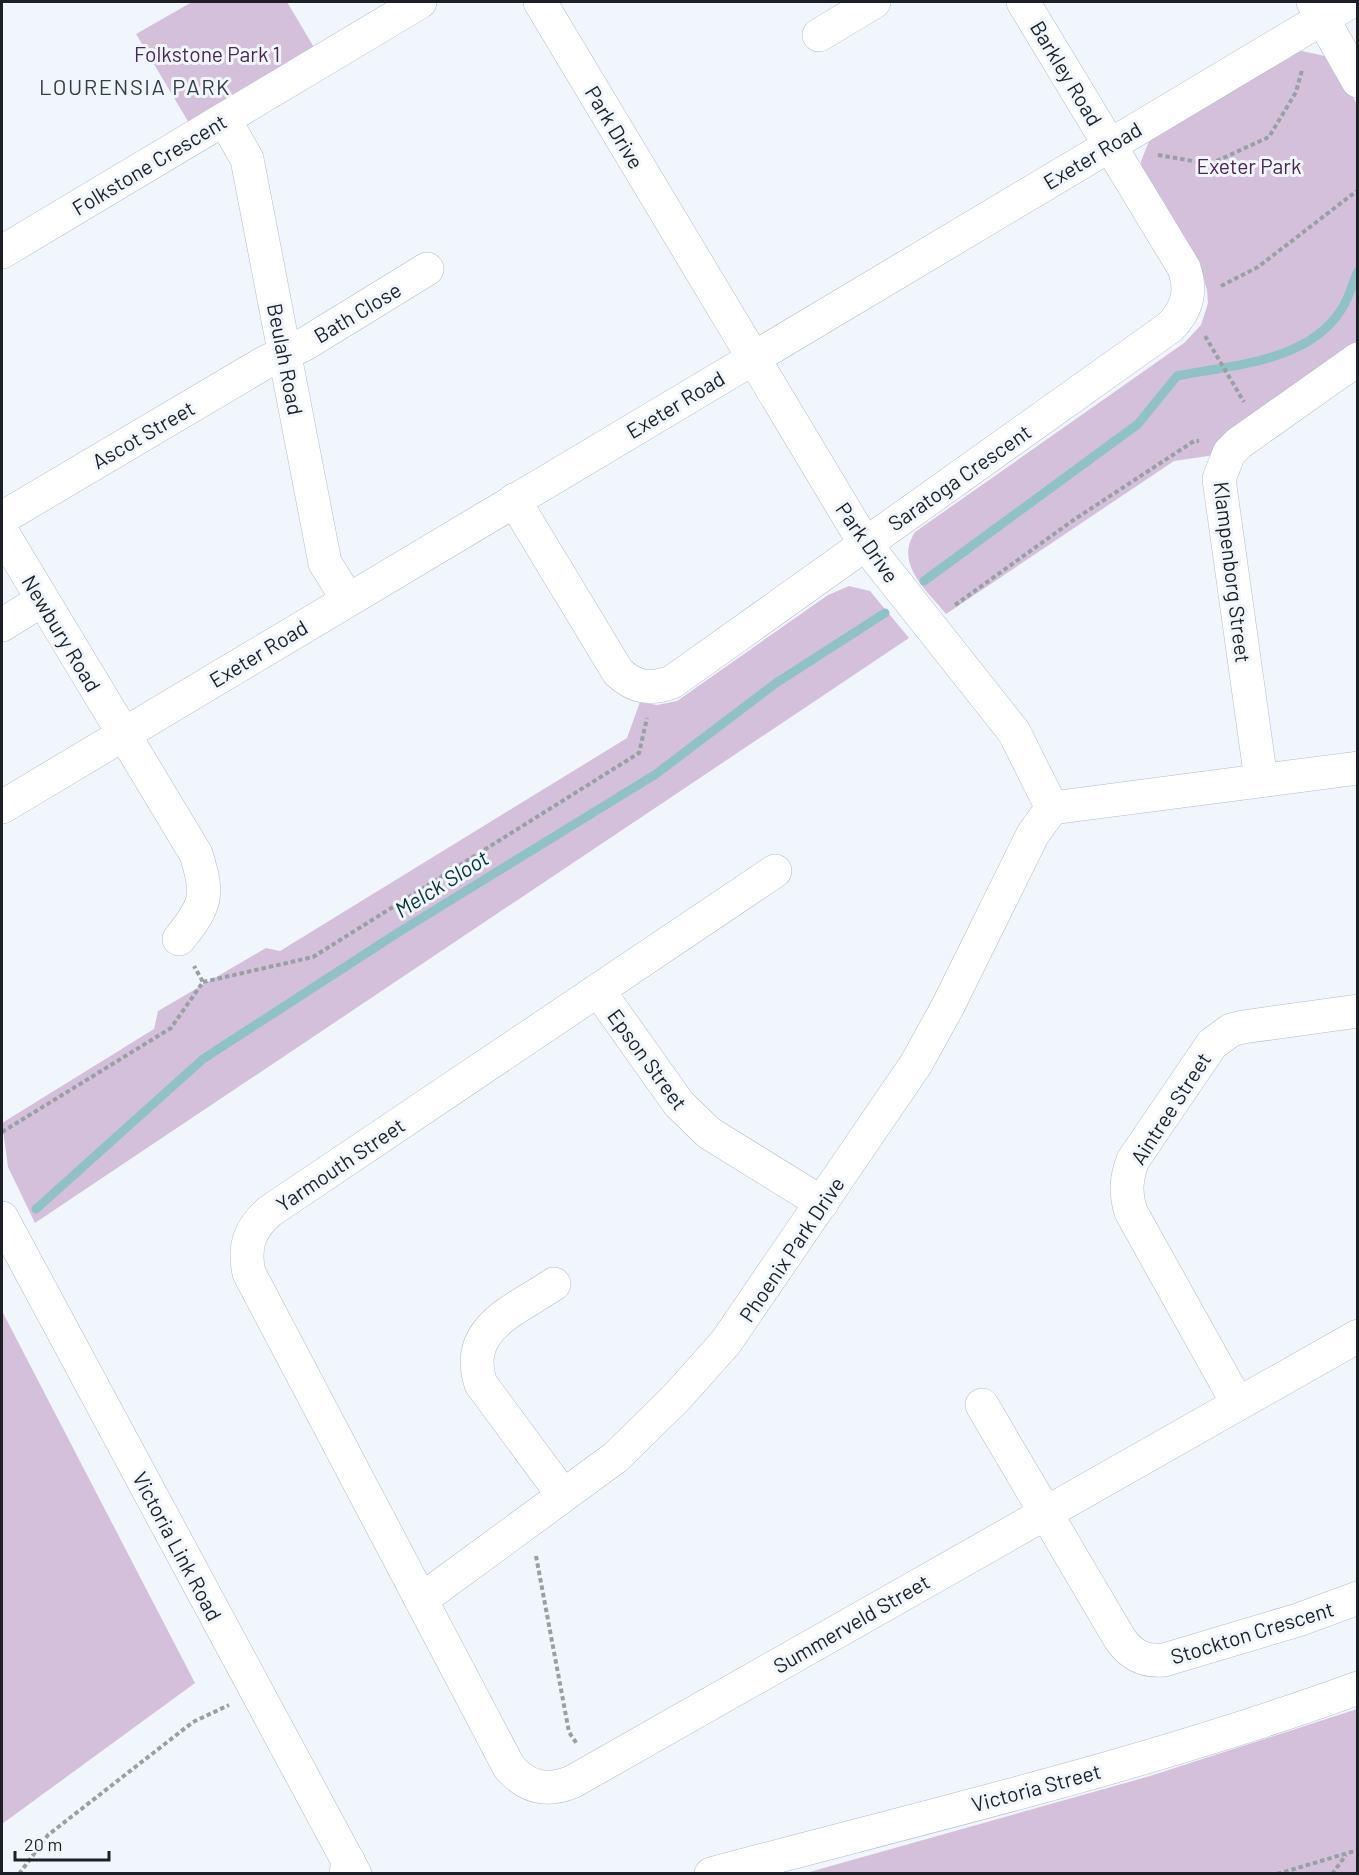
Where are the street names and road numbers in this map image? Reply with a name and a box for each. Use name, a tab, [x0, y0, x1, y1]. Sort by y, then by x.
street label: Barkley Road	[1026, 16, 1108, 130]
street label: Park Drive	[581, 81, 649, 173]
street label: Folkstone Crescent	[67, 108, 231, 220]
street label: Exeter Road	[1038, 116, 1146, 194]
street label: Bath Close	[309, 276, 405, 348]
street label: Beulah Road	[263, 301, 309, 417]
street label: Exeter Road	[621, 365, 729, 443]
street label: Ascot Street	[87, 395, 199, 473]
street label: Saratoga Crescent	[883, 418, 1035, 536]
street label: Klampenborg Street	[1209, 480, 1257, 664]
street label: Park Drive	[831, 497, 905, 587]
street label: Newbury Road	[17, 570, 107, 696]
street label: Exeter Road	[204, 614, 312, 692]
street label: Epson Street	[603, 1004, 693, 1114]
street label: Aintree Street	[1125, 1047, 1215, 1169]
street label: Yarmouth Street	[271, 1112, 409, 1216]
street label: Phoenix Park Drive	[733, 1172, 849, 1326]
street label: Victoria Link Road	[128, 1467, 228, 1625]
street label: Summerveld Street	[768, 1568, 934, 1678]
street label: Stockton Crescent	[1167, 1595, 1337, 1669]
street label: Victoria Street	[969, 1758, 1103, 1816]

